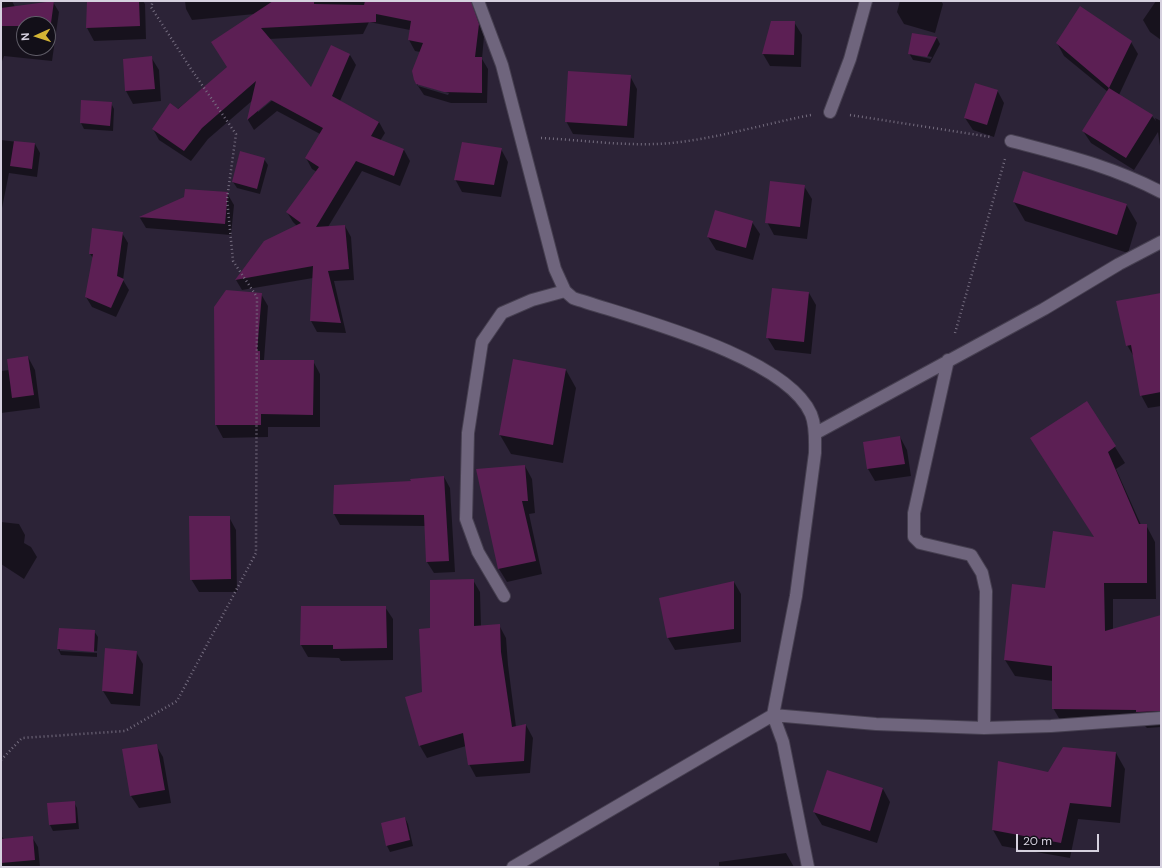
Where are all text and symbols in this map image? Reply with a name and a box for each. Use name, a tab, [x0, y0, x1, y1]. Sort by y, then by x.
north arrow	[16, 16, 56, 56]
text: N	[18, 32, 32, 41]
scale bar	[1018, 826, 1101, 852]
text: 20 m	[1023, 833, 1052, 849]

